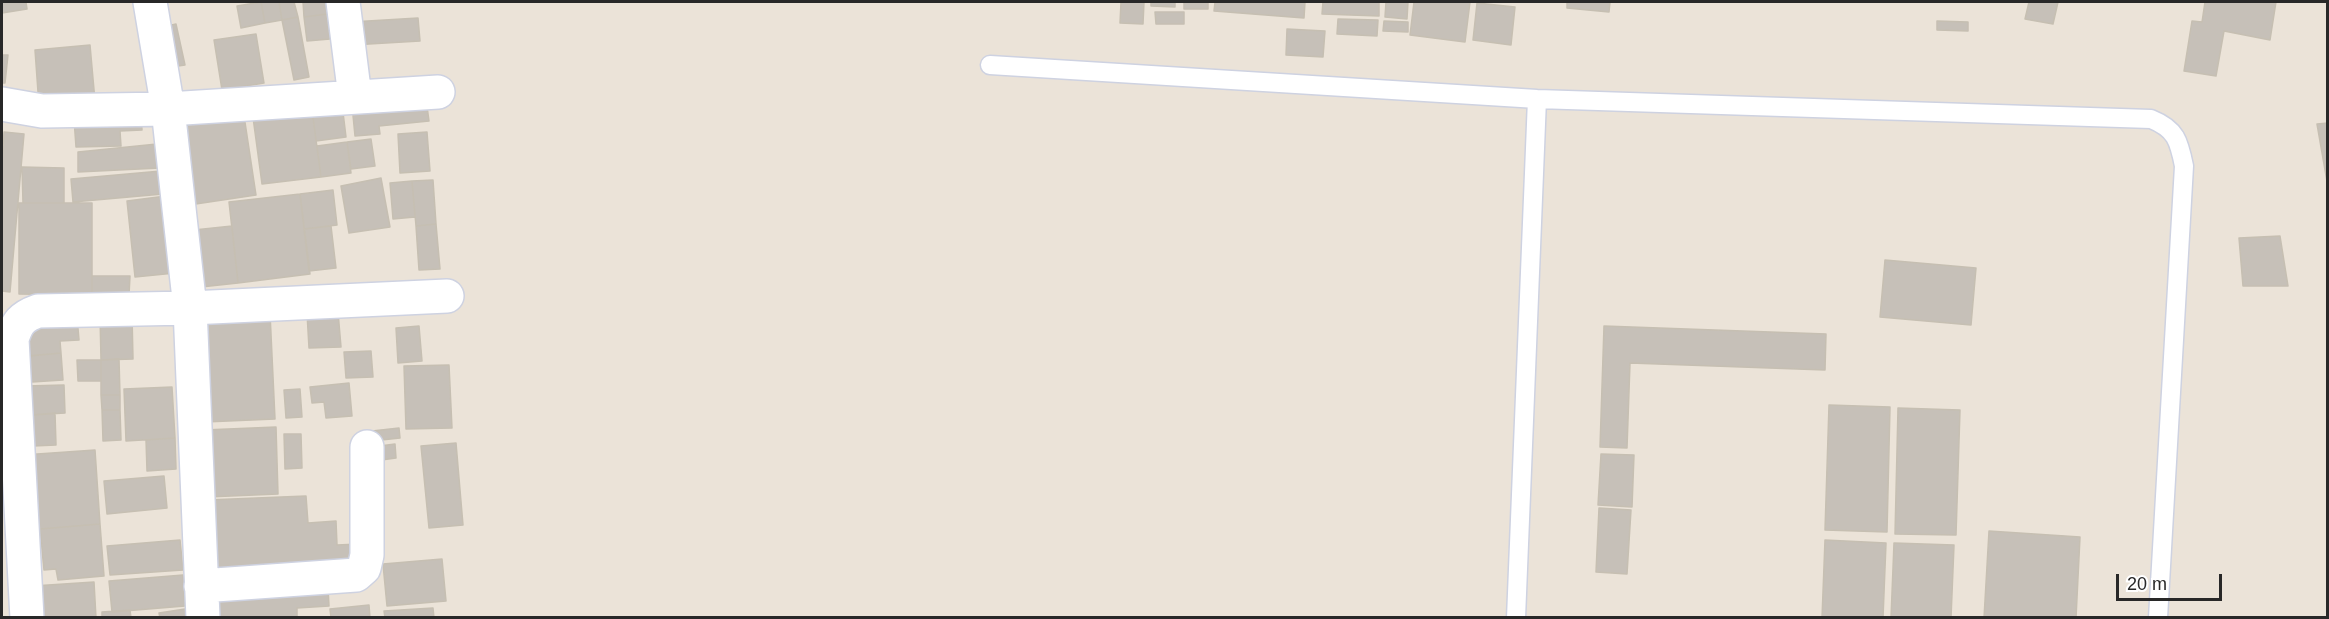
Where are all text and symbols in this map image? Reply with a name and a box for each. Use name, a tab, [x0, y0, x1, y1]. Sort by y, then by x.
scale bar	[2119, 562, 2226, 600]
text: 20 m	[2127, 574, 2167, 594]

